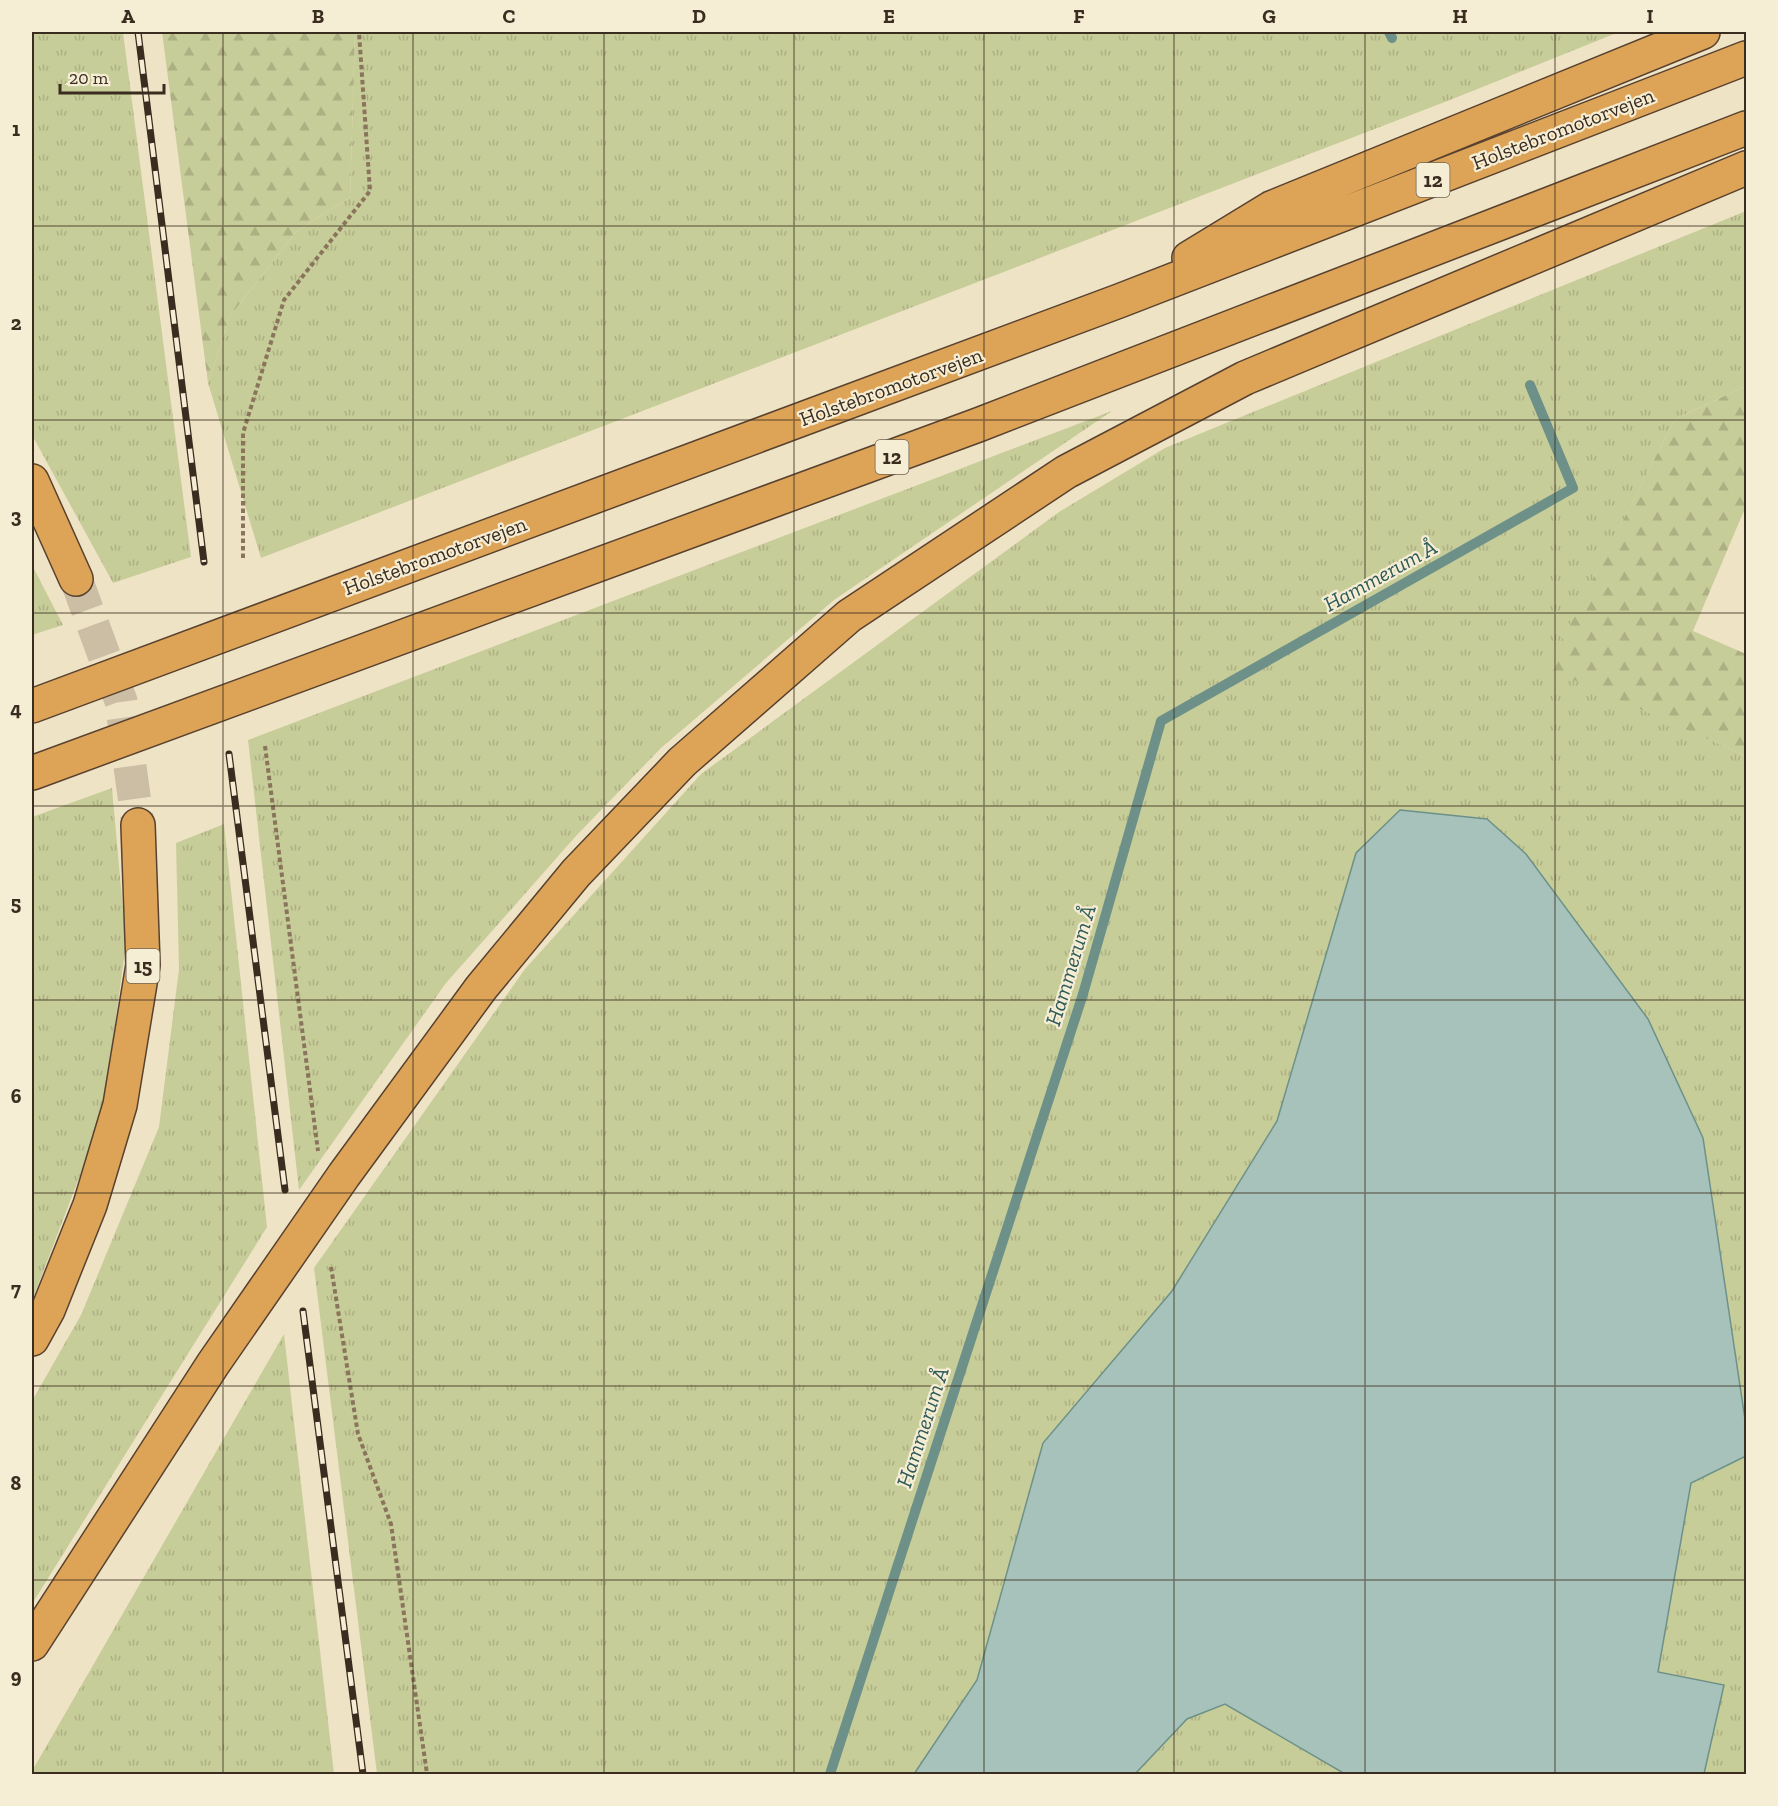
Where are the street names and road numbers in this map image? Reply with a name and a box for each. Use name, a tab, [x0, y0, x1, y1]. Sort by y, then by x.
street label: Holstebromotorvejen	[1468, 82, 1658, 176]
road number: 12	[1416, 163, 1450, 197]
street label: Holstebromotorvejen	[796, 342, 986, 432]
road number: 12	[876, 440, 908, 474]
street label: Holstebromotorvejen	[340, 511, 530, 601]
road number: 15	[126, 949, 160, 983]

